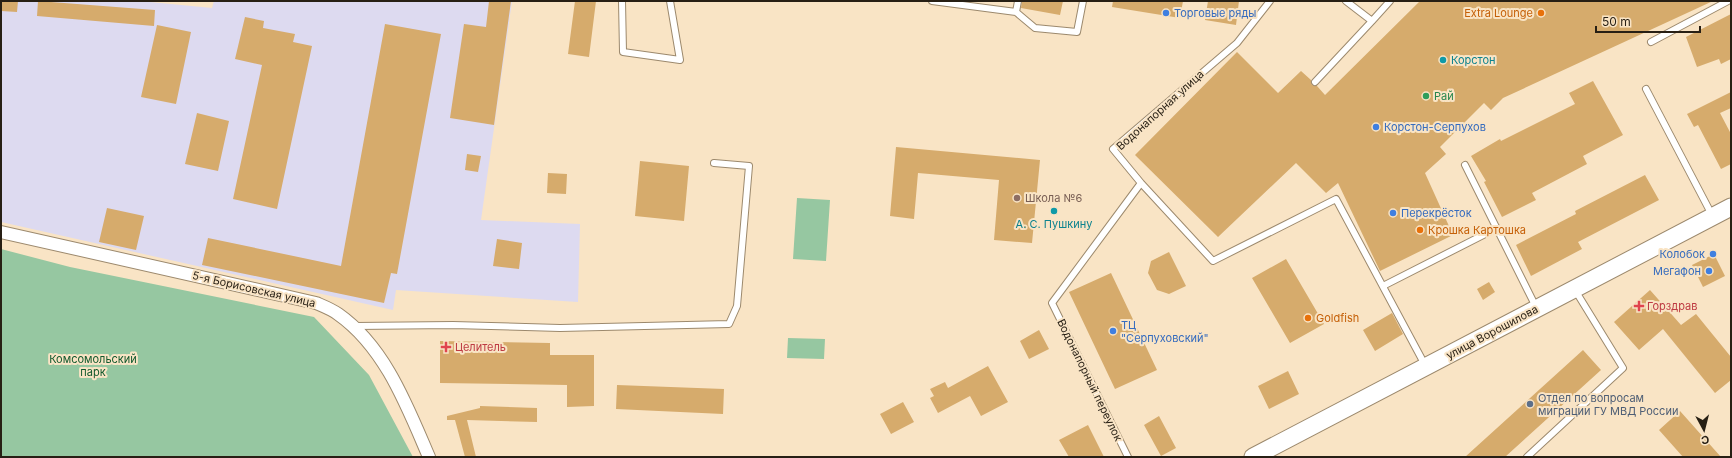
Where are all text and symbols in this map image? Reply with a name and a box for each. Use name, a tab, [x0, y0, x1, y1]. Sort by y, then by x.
place label: Торговые ряды	[1174, 6, 1256, 20]
place label: Extra Lounge	[1464, 6, 1533, 20]
marker: Торговые ряды	[1161, 8, 1171, 18]
marker: Extra Lounge	[1536, 8, 1546, 18]
scale bar	[1596, 8, 1700, 34]
text: 50 m	[1602, 14, 1631, 29]
place label: Корстон	[1451, 53, 1496, 67]
marker: Корстон	[1438, 55, 1448, 65]
street label: Водонапорная улица	[1113, 67, 1207, 153]
place label: Рай	[1434, 89, 1454, 103]
marker: Рай	[1421, 91, 1431, 101]
place label: Корстон-Серпухов	[1384, 120, 1486, 134]
marker: Корстон-Серпухов	[1371, 122, 1381, 132]
place label: Школа №6	[1025, 191, 1082, 205]
marker: Школа №6	[1012, 193, 1022, 203]
marker: А. С. Пушкину	[1049, 206, 1059, 216]
place label: Перекрёсток	[1401, 206, 1472, 220]
marker: Перекрёсток	[1388, 208, 1398, 218]
place label: А. С. Пушкину	[1016, 217, 1092, 231]
place label: Крошка Картошка	[1428, 223, 1526, 237]
marker: Крошка Картошка	[1415, 225, 1425, 235]
place label: Колобок	[1659, 247, 1705, 261]
marker: Колобок	[1708, 249, 1718, 259]
place label: Мегафон	[1653, 264, 1701, 278]
marker: Мегафон	[1704, 266, 1714, 276]
street label: 5-я Борисовская улица	[191, 268, 317, 310]
place label: Горздрав	[1647, 299, 1697, 313]
marker: Горздрав	[1634, 301, 1644, 311]
street label: улица Ворошилова	[1444, 302, 1540, 362]
place label: Goldfish	[1316, 311, 1359, 325]
marker: Goldfish	[1303, 313, 1313, 323]
street label: Водонапорный переулок	[1054, 317, 1126, 443]
place label: ТЦ "Серпуховский"	[1121, 318, 1209, 345]
marker: ТЦ "Серпуховский"	[1108, 326, 1118, 336]
place label: Целитель	[455, 340, 506, 354]
marker: Целитель	[440, 341, 452, 353]
park label: Комсомольский парк	[49, 352, 137, 379]
place label: Отдел по вопросам миграции ГУ МВД России	[1538, 391, 1678, 418]
marker: Отдел по вопросам миграции ГУ МВД России	[1525, 399, 1535, 409]
north arrow	[1684, 410, 1724, 450]
text: С	[1700, 432, 1710, 447]

